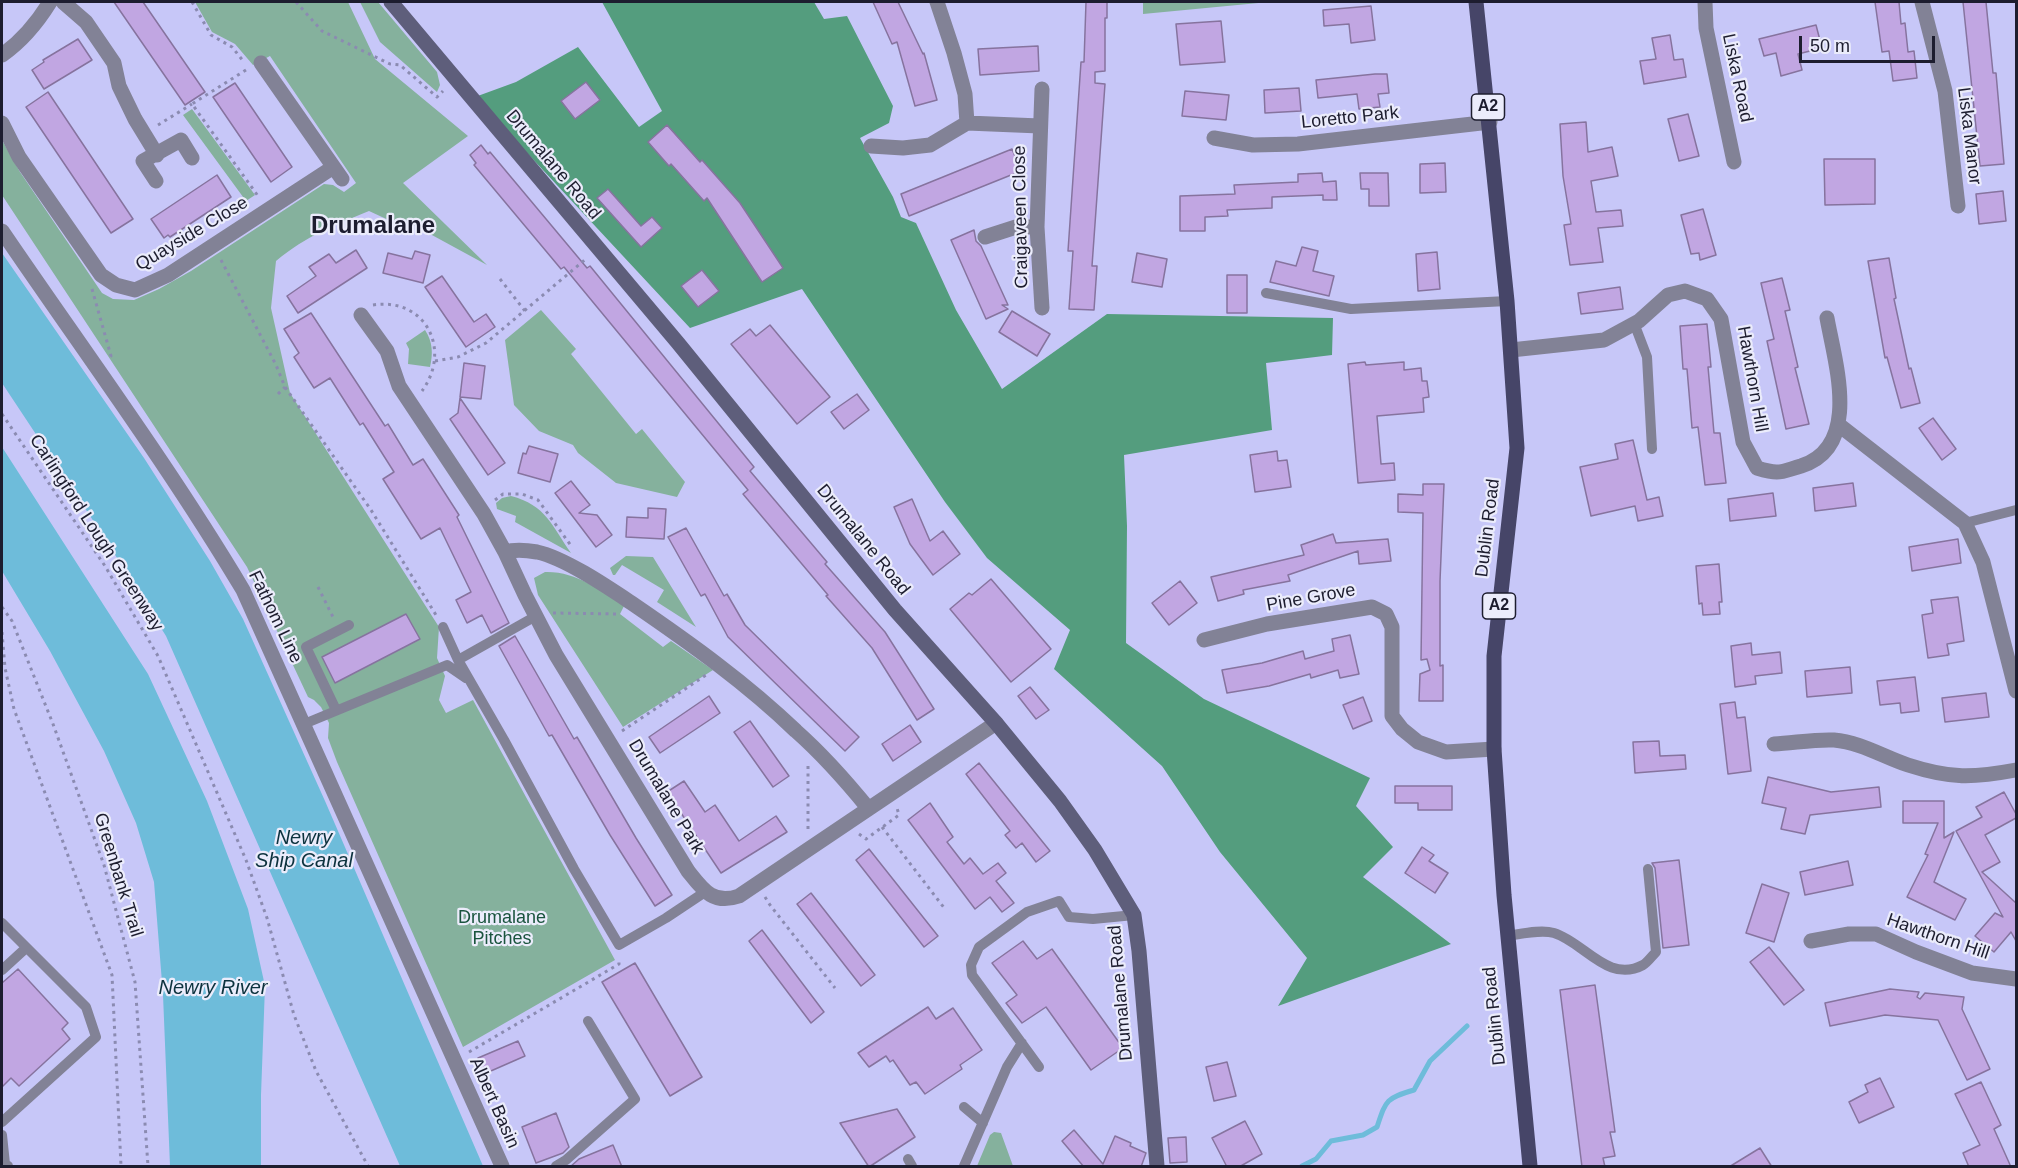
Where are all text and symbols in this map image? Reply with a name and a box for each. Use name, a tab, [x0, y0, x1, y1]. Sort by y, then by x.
scale bar	[1802, 24, 1938, 62]
street label: Liska Road	[1717, 32, 1757, 124]
text: 50 m	[1810, 36, 1850, 56]
street label: Liska Manor	[1952, 86, 1986, 186]
road number: A2	[1472, 94, 1504, 120]
street label: Loretto Park	[1300, 102, 1400, 134]
street label: Drumalane Road	[501, 106, 605, 224]
street label: Craigaveen Close	[1009, 145, 1033, 289]
street label: Quayside Close	[132, 192, 252, 276]
district label: Drumalane	[311, 212, 435, 240]
street label: Hawthorn Hill	[1732, 324, 1772, 434]
street label: Carlingford Lough Greenway	[24, 431, 168, 635]
street label: Dublin Road	[1471, 478, 1505, 578]
street label: Drumalane Road	[812, 480, 914, 600]
street label: Fathom Line	[243, 567, 307, 667]
street label: Pine Grove	[1265, 580, 1357, 616]
road number: A2	[1482, 593, 1516, 619]
street label: Drumalane Park	[623, 736, 709, 858]
street label: Greenbank Trail	[89, 810, 147, 940]
water label: Newry Ship Canal	[255, 826, 353, 873]
park label: Drumalane Pitches	[458, 907, 546, 950]
street label: Hawthorn Hill	[1884, 909, 1992, 965]
street label: Drumalane Road	[1104, 924, 1138, 1062]
street label: Dublin Road	[1479, 966, 1511, 1066]
water label: Newry River	[159, 976, 267, 1000]
street label: Albert Basin	[464, 1054, 524, 1152]

